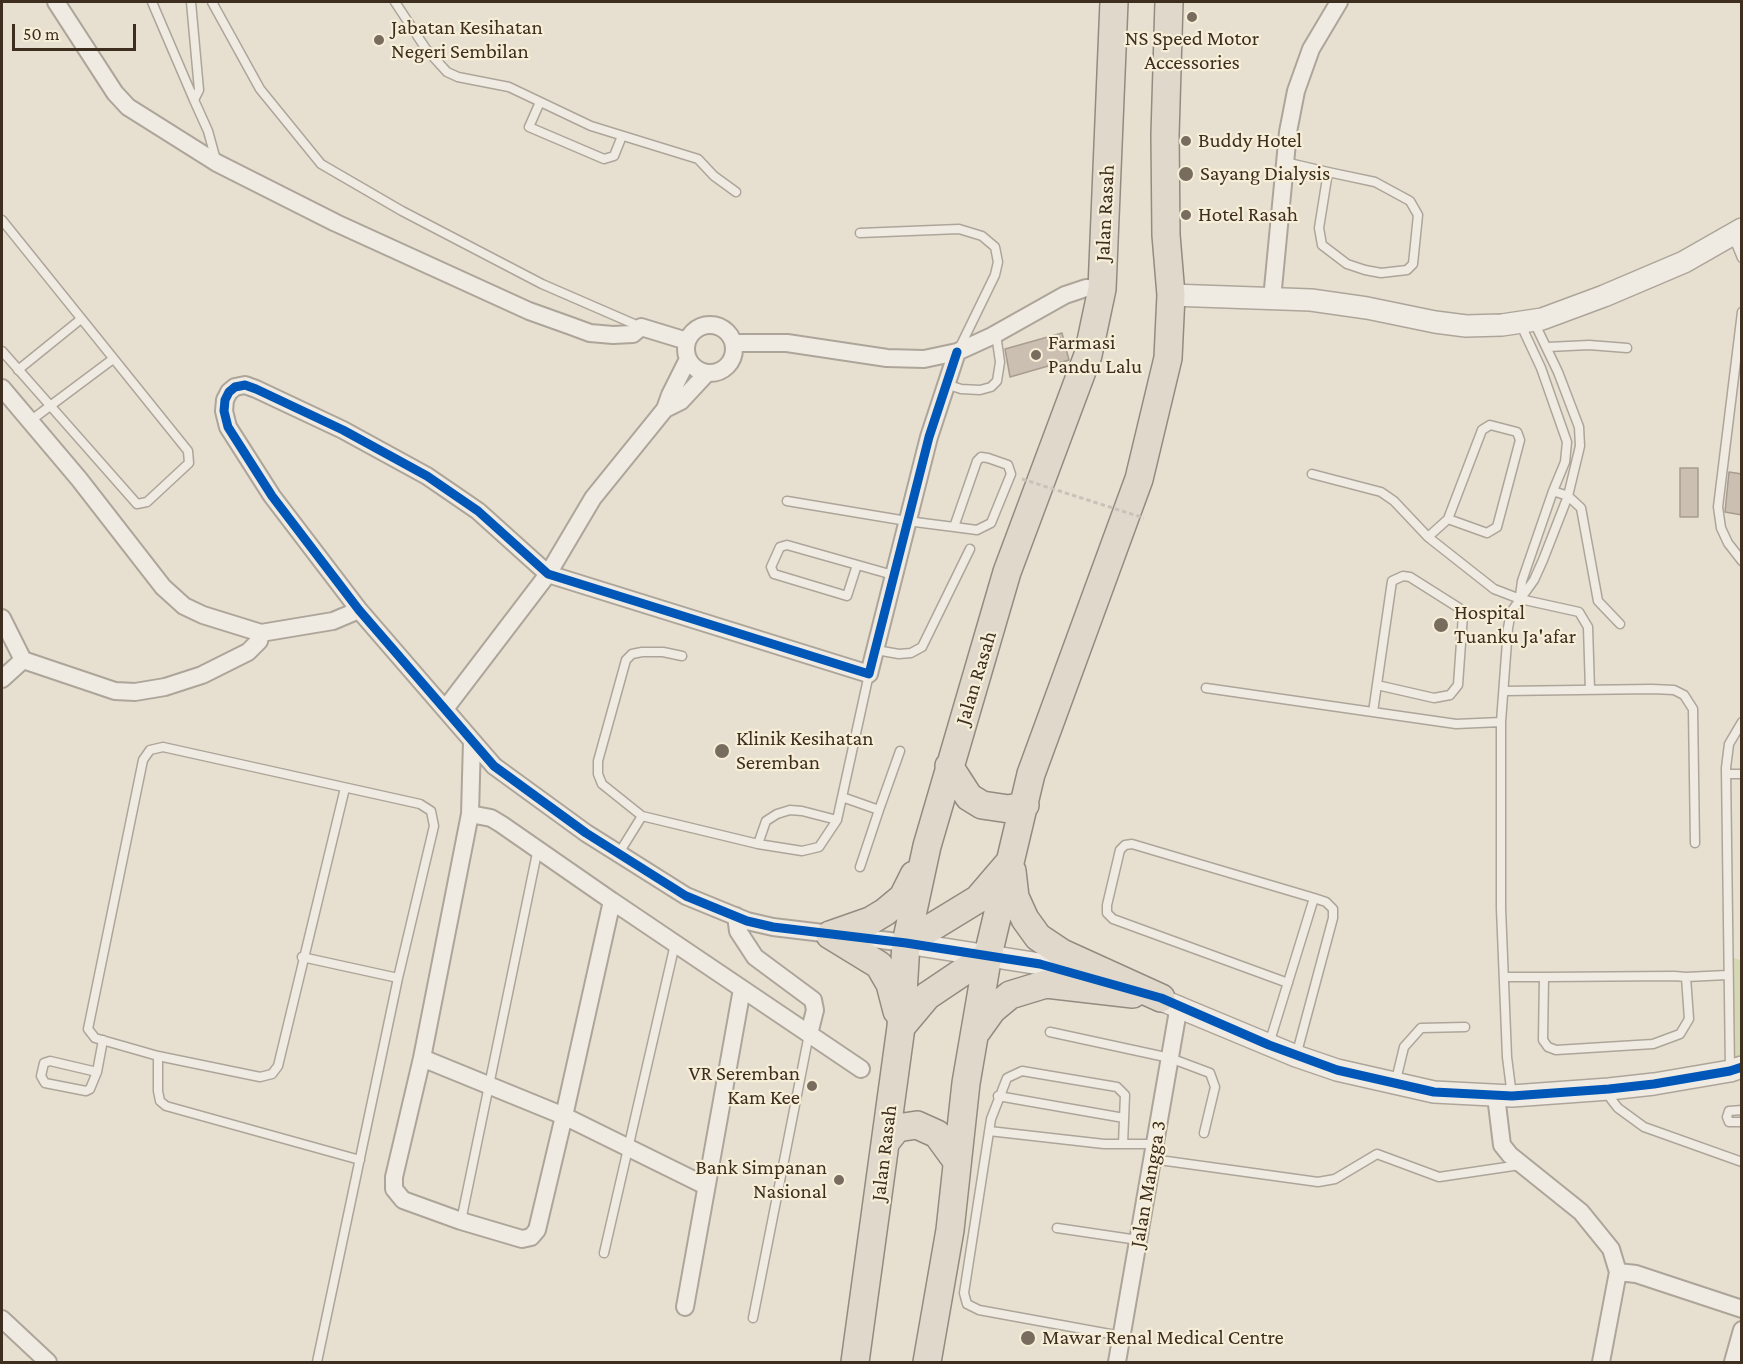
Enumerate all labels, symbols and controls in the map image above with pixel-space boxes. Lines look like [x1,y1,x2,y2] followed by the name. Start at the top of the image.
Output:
[1185,10,1199,24] marker: NS Speed Motor Accessories
[15,12,140,50] scale bar
[391,15,543,65] place label: Jabatan Kesihatan Negeri Sembilan
[23,24,60,44] text: 50 m
[1125,26,1259,76] place label: NS Speed Motor Accessories
[372,33,386,47] marker: Jabatan Kesihatan Negeri Sembilan
[1198,128,1302,154] place label: Buddy Hotel
[1179,134,1193,148] marker: Buddy Hotel
[1200,161,1330,187] place label: Sayang Dialysis
[1090,164,1120,262] street label: Jalan Rasah
[1177,165,1195,183] marker: Sayang Dialysis
[1198,202,1298,228] place label: Hotel Rasah
[1179,208,1193,222] marker: Hotel Rasah
[1048,330,1142,380] place label: Farmasi Pandu Lalu
[1029,348,1043,362] marker: Farmasi Pandu Lalu
[1454,600,1576,650] place label: Hospital Tuanku Ja'afar
[1432,616,1450,634] marker: Hospital Tuanku Ja'afar
[950,628,1002,728] street label: Jalan Rasah
[736,726,873,776] place label: Klinik Kesihatan Seremban
[713,742,731,760] marker: Klinik Kesihatan Seremban
[688,1061,800,1111] place label: VR Seremban Kam Kee
[805,1079,819,1093] marker: VR Seremban Kam Kee
[866,1103,902,1203] street label: Jalan Rasah
[1124,1118,1172,1250] street label: Jalan Mangga 3
[695,1155,827,1205] place label: Bank Simpanan Nasional
[832,1173,846,1187] marker: Bank Simpanan Nasional
[1042,1325,1284,1351] place label: Mawar Renal Medical Centre
[1019,1329,1037,1347] marker: Mawar Renal Medical Centre

